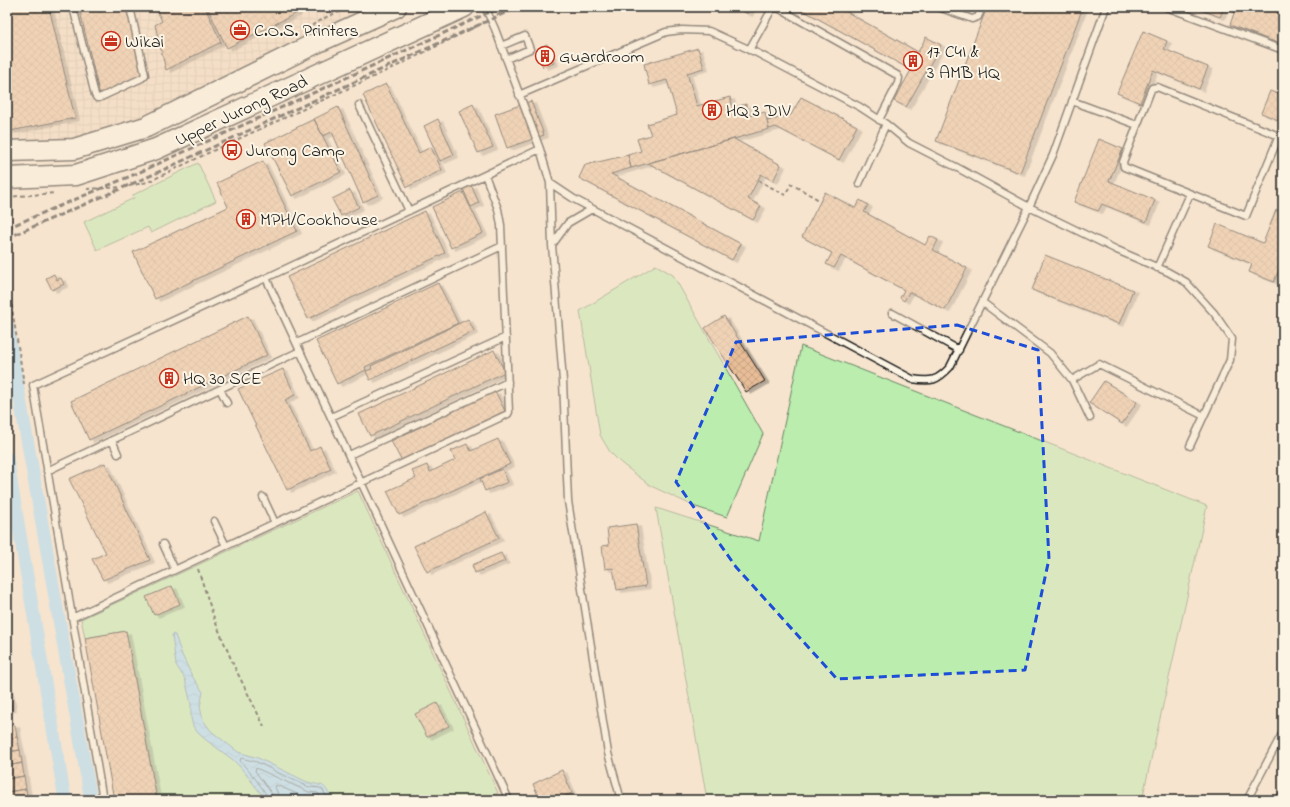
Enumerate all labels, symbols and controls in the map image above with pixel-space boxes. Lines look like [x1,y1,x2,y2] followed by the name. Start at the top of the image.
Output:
[229,19,251,41] office icon: C.O.S. Printers
[254,19,359,45] place label: C.O.S. Printers
[100,30,122,52] office icon: Wikai
[125,30,164,56] place label: Wikai
[927,40,1000,87] place label: 17 C4I & 3 AMB HQ
[534,45,556,67] building icon: Guardroom
[559,45,644,71] place label: Guardroom
[902,50,924,72] building icon: 17 C4I & 3 AMB HQ
[171,70,313,155] street label: Upper Jurong Road
[701,99,723,121] building icon: HQ 3 DIV
[726,99,791,125] place label: HQ 3 DIV
[221,139,243,161] bus stop icon: Jurong Camp
[246,139,345,166] place label: Jurong Camp
[235,208,257,230] building icon: MPH/Cookhouse
[260,208,379,234] place label: MPH/Cookhouse
[158,367,180,389] building icon: HQ 30 SCE
[183,367,262,393] place label: HQ 30 SCE

